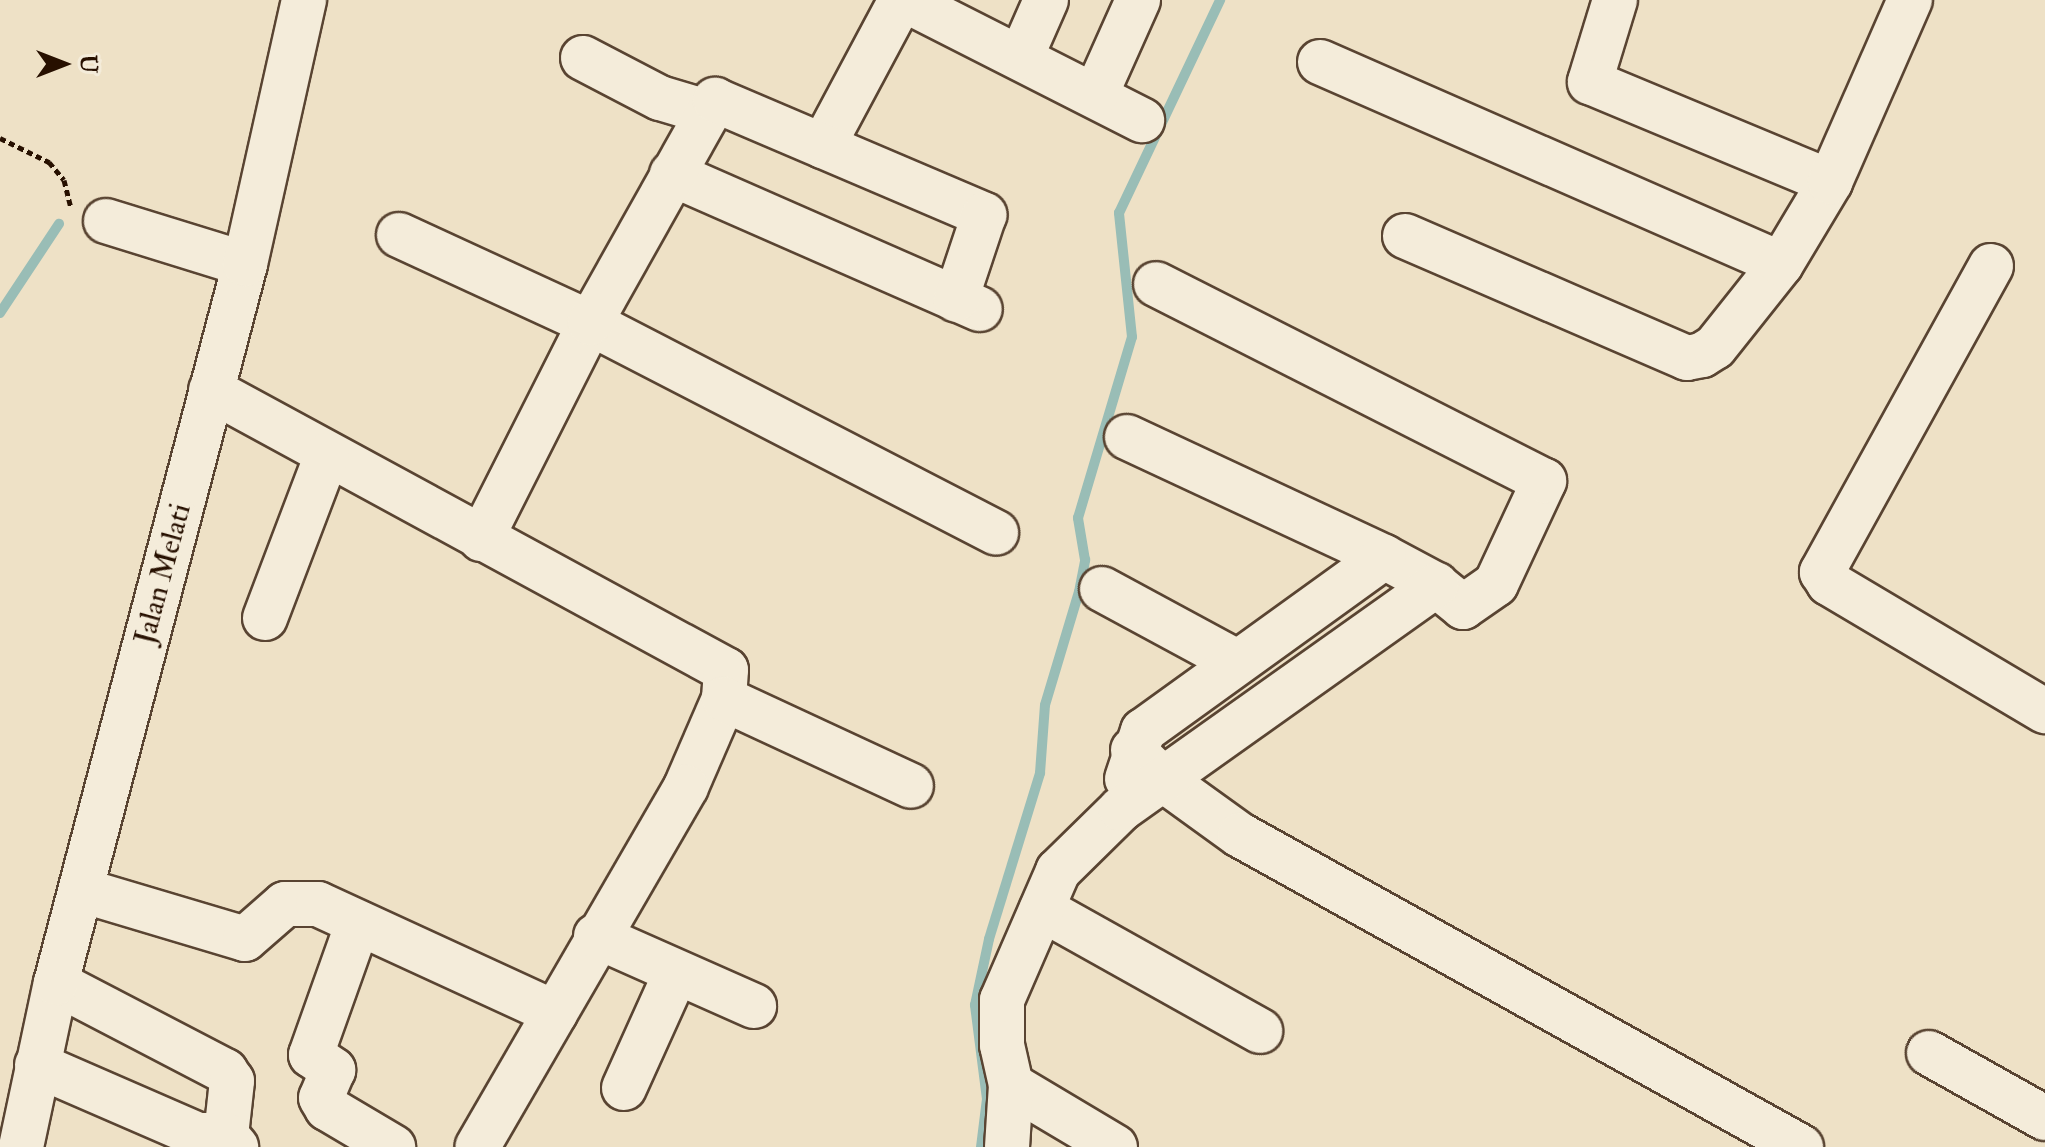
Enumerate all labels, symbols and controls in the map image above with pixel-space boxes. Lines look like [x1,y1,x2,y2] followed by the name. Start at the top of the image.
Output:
[24,24,104,104] north arrow
[74,55,102,73] text: U
[127,500,199,648] street label: Jalan Melati

